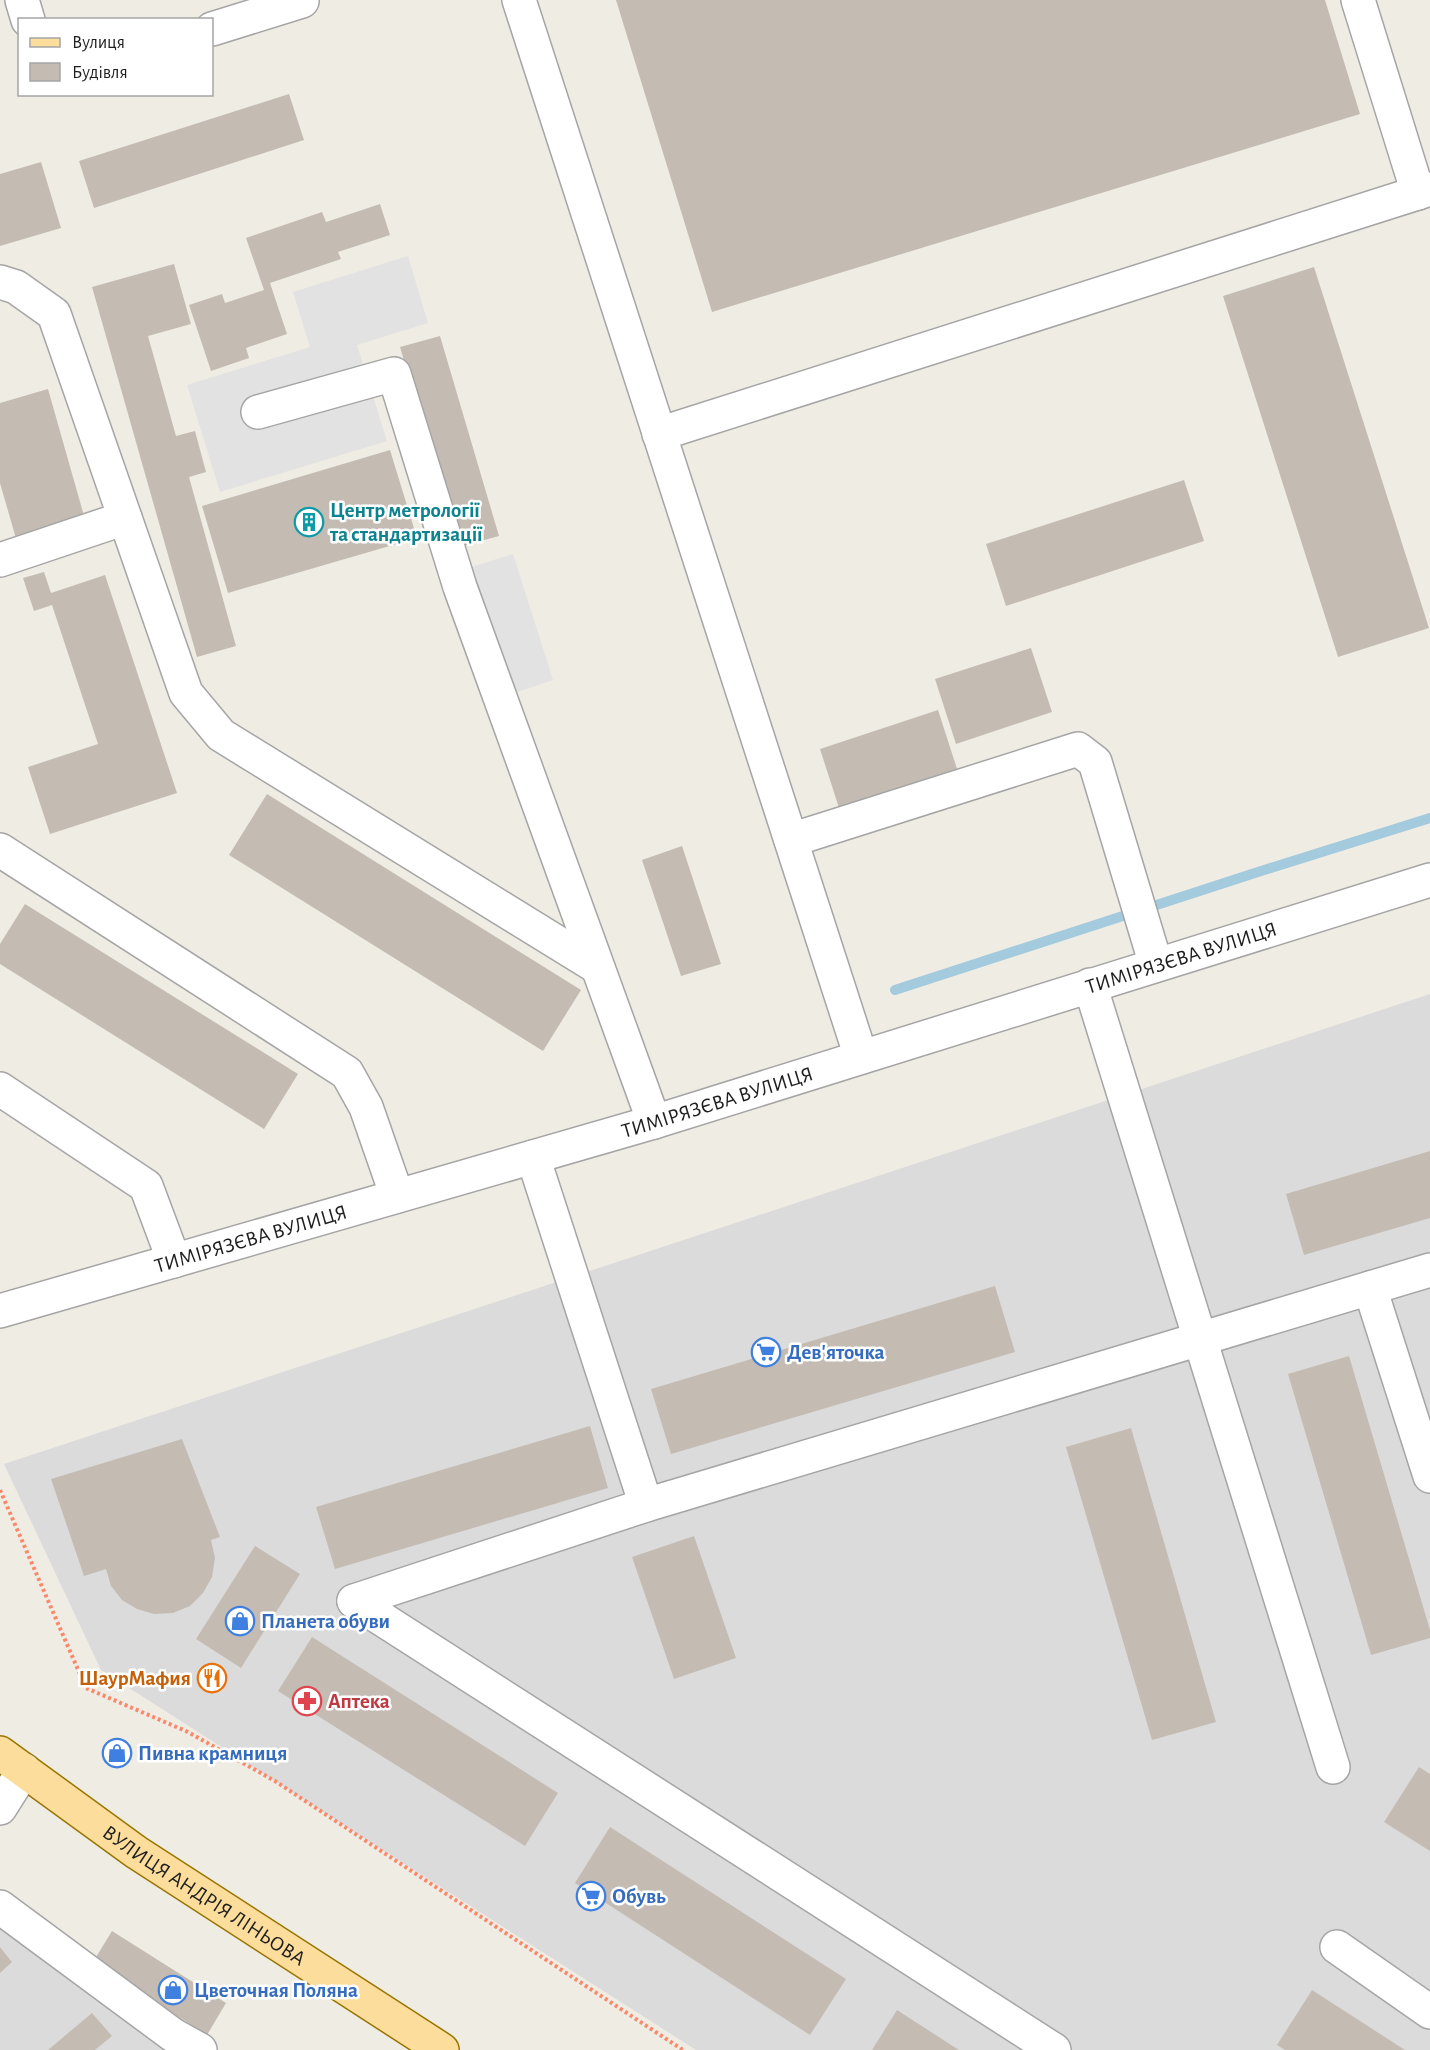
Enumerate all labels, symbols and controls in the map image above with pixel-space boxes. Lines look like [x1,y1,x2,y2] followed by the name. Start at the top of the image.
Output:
[18,18,213,96] legend
[72,34,125,52] text: Вулиця
[72,64,128,82] text: Будівля
[329,500,483,545] place label: Центр метрології та стандартизації
[293,506,325,538] building icon: Центр метрології та стандартизації
[1083,918,1279,997] street label: ТИМІРЯЗЄВА ВУЛИЦЯ
[619,1063,815,1141] street label: ТИМІРЯЗЄВА ВУЛИЦЯ
[152,1201,349,1276] street label: ТИМІРЯЗЄВА ВУЛИЦЯ
[750,1336,782,1368] supermarket icon: Дев'яточка
[787,1342,885,1363] place label: Дев'яточка
[224,1605,256,1637] shop icon: Планета обуви
[261,1611,390,1632] place label: Планета обуви
[196,1662,228,1694] restaurant icon: ШаурМафия
[79,1668,191,1689] place label: ШаурМафия
[291,1685,323,1717] pharmacy icon: Аптека
[328,1691,390,1712] place label: Аптека
[101,1737,133,1769] shop icon: Пивна крамниця
[138,1743,287,1764] place label: Пивна крамниця
[99,1821,309,1969] street label: ВУЛИЦЯ АНДРІЯ ЛІНЬОВА
[575,1880,607,1912] supermarket icon: Обувь
[612,1886,666,1907] place label: Обувь
[157,1974,189,2006] shop icon: Цветочная Поляна
[194,1980,358,2001] place label: Цветочная Поляна

